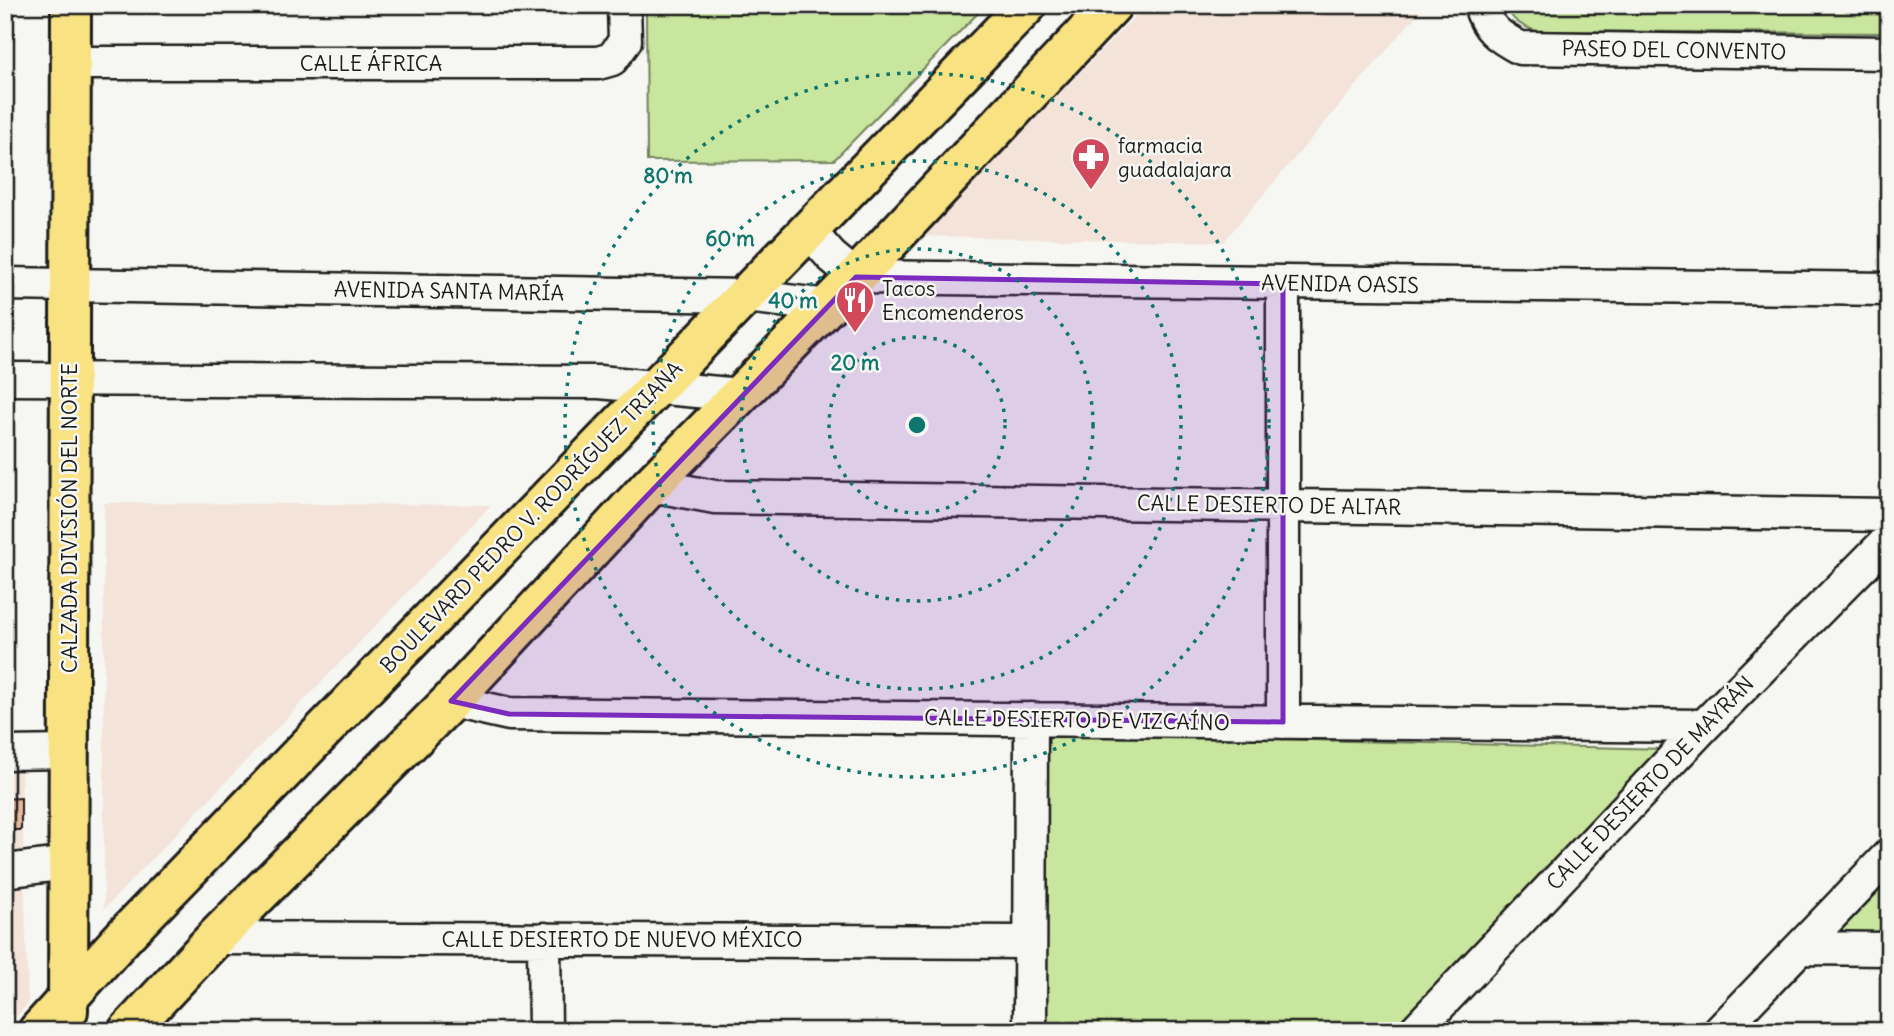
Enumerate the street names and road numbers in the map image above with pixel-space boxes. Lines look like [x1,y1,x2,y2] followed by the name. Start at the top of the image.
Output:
[1561,35,1787,65] street label: PASEO DEL CONVENTO
[300,50,442,77] street label: CALLE ÁFRICA
[1261,269,1419,299] street label: AVENIDA OASIS
[334,275,564,307] street label: AVENIDA SANTA MARÍA
[374,355,688,679] street label: BOULEVARD PEDRO V. RODRÍGUEZ TRIANA
[56,363,83,673] street label: CALZADA DIVISIÓN DEL NORTE
[1137,489,1401,521] street label: CALLE DESIERTO DE ALTAR
[1541,670,1759,896] street label: CALLE DESIERTO DE MAYRÁN
[924,704,1230,736] street label: CALLE DESIERTO DE VIZCAÍNO
[442,926,802,953] street label: CALLE DESIERTO DE NUEVO MÉXICO

